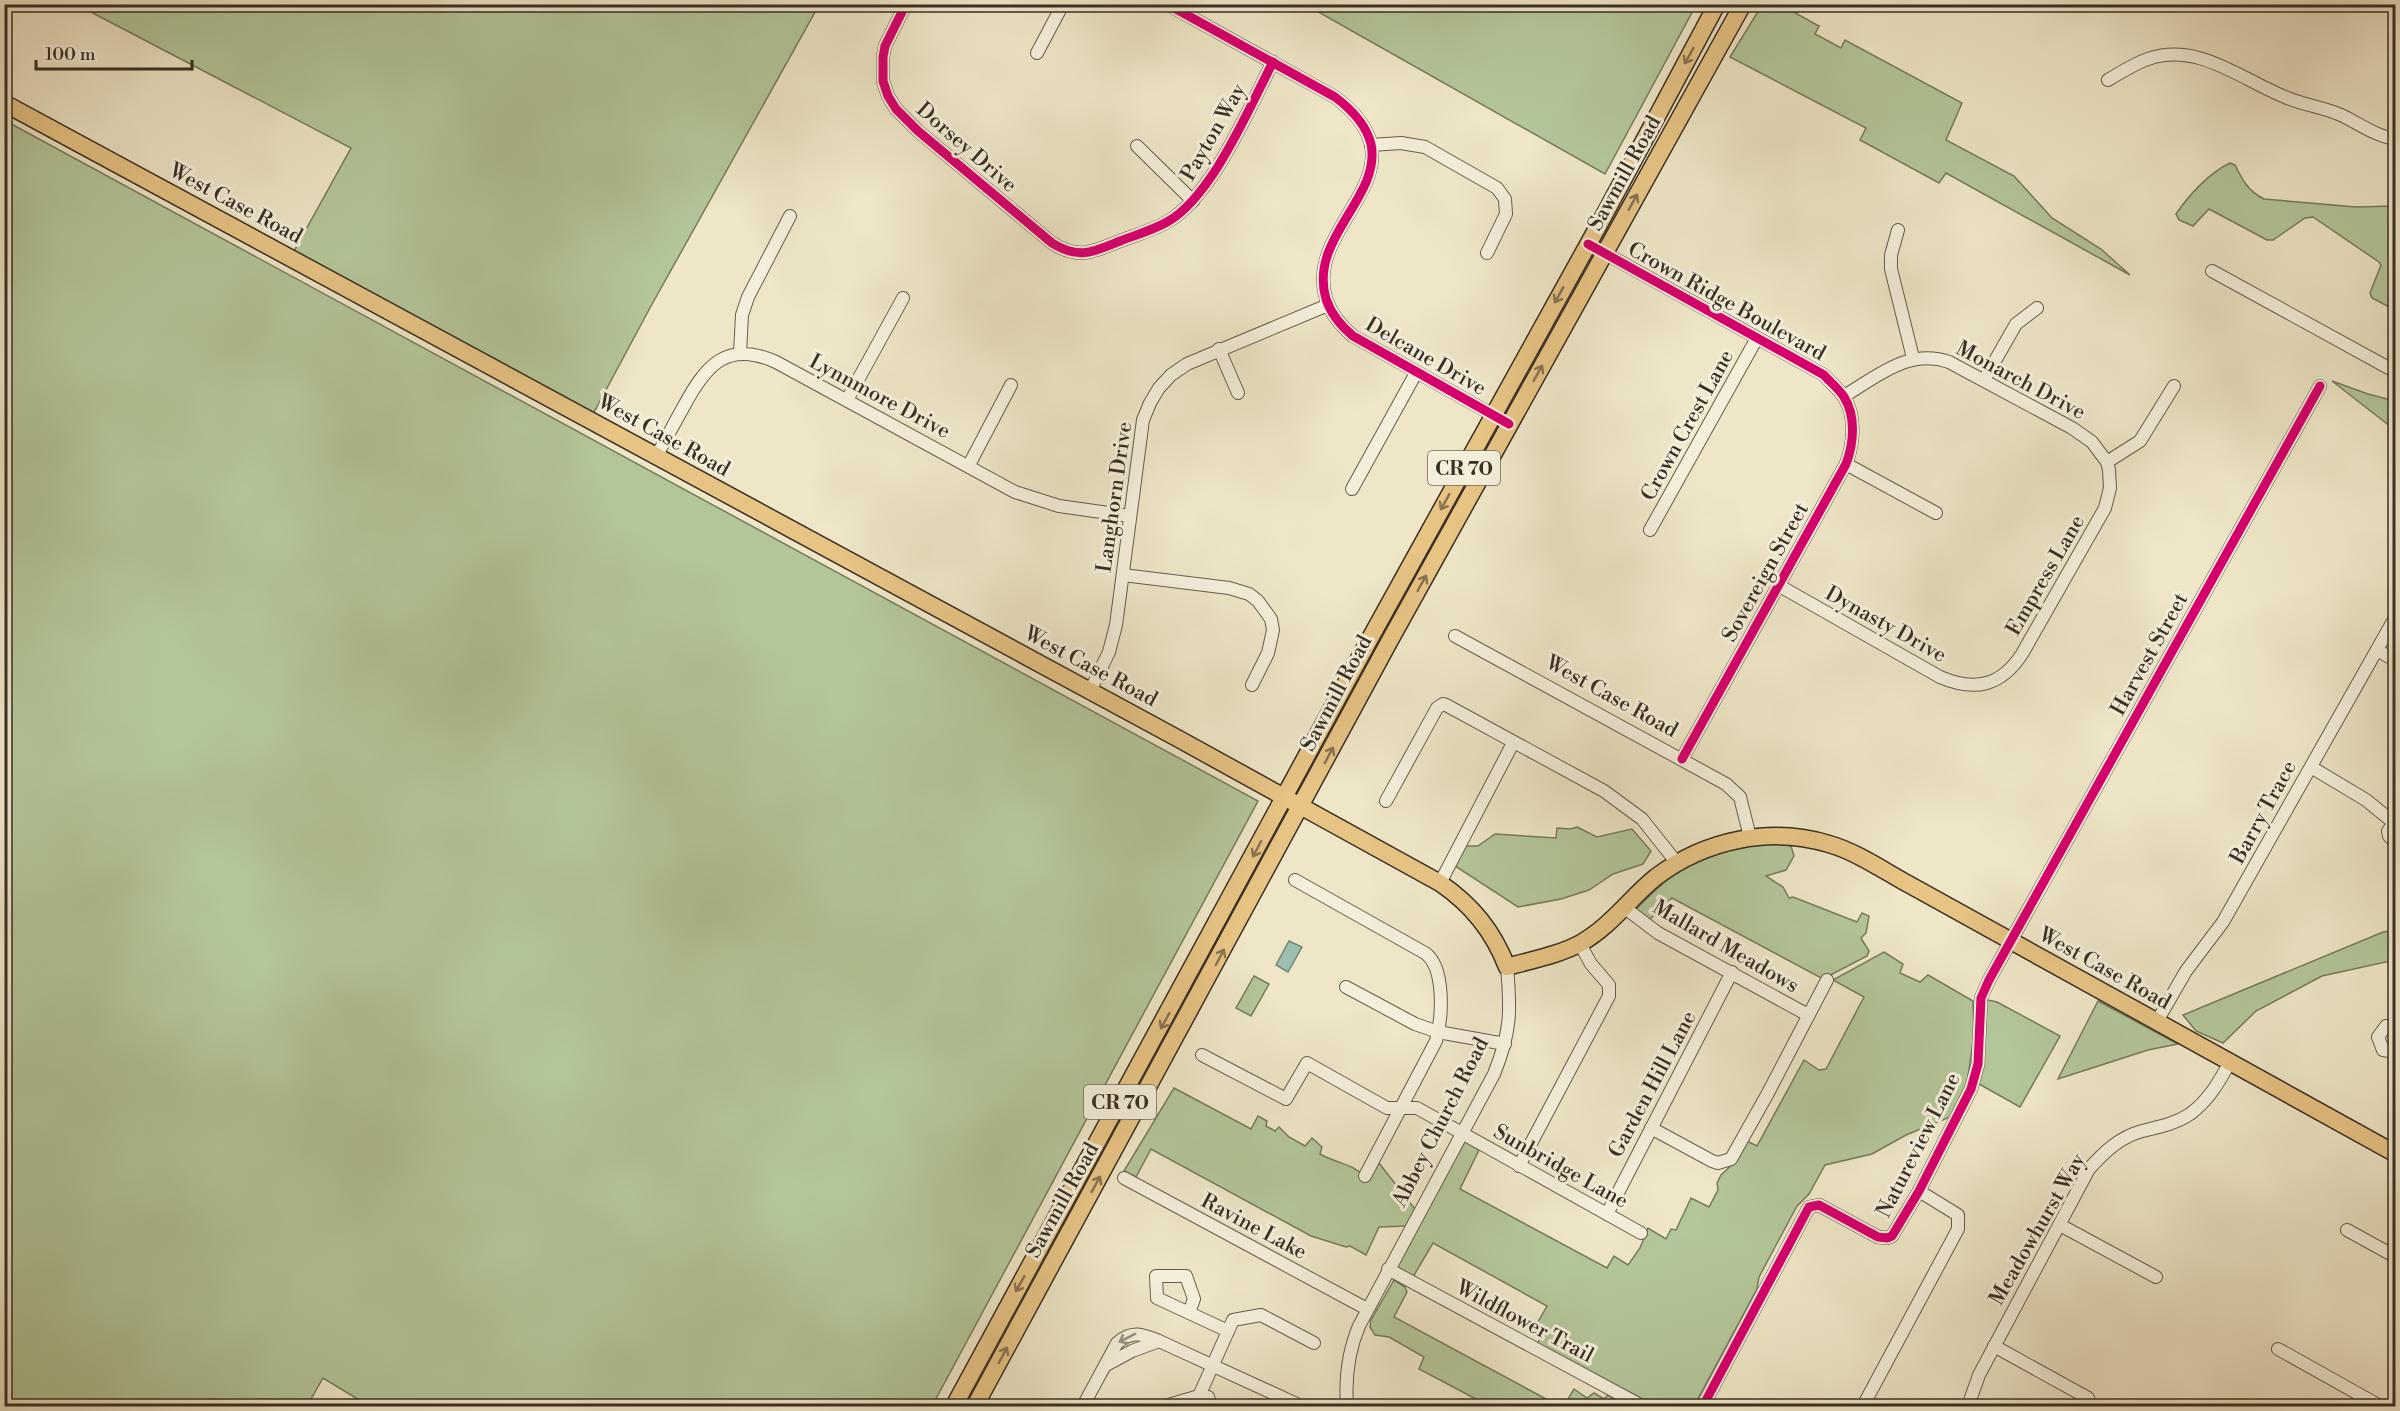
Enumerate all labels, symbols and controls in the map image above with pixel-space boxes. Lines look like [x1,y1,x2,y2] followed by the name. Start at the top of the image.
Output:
[36,33,192,71] scale bar
[45,43,96,66] text: 100 m
[1683,46,1694,64] one-way arrow
[1176,78,1253,186] street label: Payton Way
[911,97,1022,199] street label: Dorsey Drive
[1583,111,1667,236] street label: Sawmill Road
[164,157,307,250] street label: West Case Road
[1627,194,1639,211] one-way arrow
[1623,237,1830,367] street label: Crown Ridge Boulevard
[1553,286,1565,303] one-way arrow
[1360,312,1491,402] street label: Delcane Drive
[1951,336,2090,426] street label: Monarch Drive
[1636,345,1740,506] street label: Crown Crest Lane
[804,349,955,445] street label: Lynnmore Drive
[1533,364,1544,382] one-way arrow
[592,388,734,483] street label: West Case Road
[1092,420,1138,574] street label: Langhorn Drive
[1428,451,1500,485] road number: CR 70
[1439,493,1451,510] one-way arrow
[1717,498,1815,647] street label: Sovereign Street
[2001,511,2091,640] street label: Empress Lane
[1416,575,1428,592] one-way arrow
[1820,581,1951,669] street label: Dynasty Drive
[2105,588,2195,720] street label: Harvest Street
[1019,620,1162,713] street label: West Case Road
[1295,631,1378,756] street label: Sawmill Road
[1540,649,1682,744] street label: West Case Road
[1324,746,1335,764] one-way arrow
[2224,756,2303,869] street label: Barry Trace
[1251,840,1263,857] one-way arrow
[1648,894,1803,999] street label: Mallard Meadows
[2033,921,2175,1016] street label: West Case Road
[1215,949,1226,967] one-way arrow
[1603,1007,1703,1162] street label: Garden Hill Lane
[1159,1011,1170,1029] one-way arrow
[1386,1033,1495,1212] street label: Abbey Church Road
[1871,1069,1967,1222] street label: Natureview Lane
[1084,1085,1156,1119] road number: CR 70
[1489,1119,1632,1215] street label: Sunbridge Lane
[1021,1138,1105,1263] street label: Sawmill Road
[1984,1148,2092,1310] street label: Meadowhurst Way
[1090,1176,1102,1193] one-way arrow
[1196,1188,1311,1266] street label: Ravine Lake
[1014,1274,1025,1292] one-way arrow
[1450,1274,1598,1369] street label: Wildflower Trail
[1118,1333,1136,1344] one-way arrow
[997,1347,1009,1364] one-way arrow

